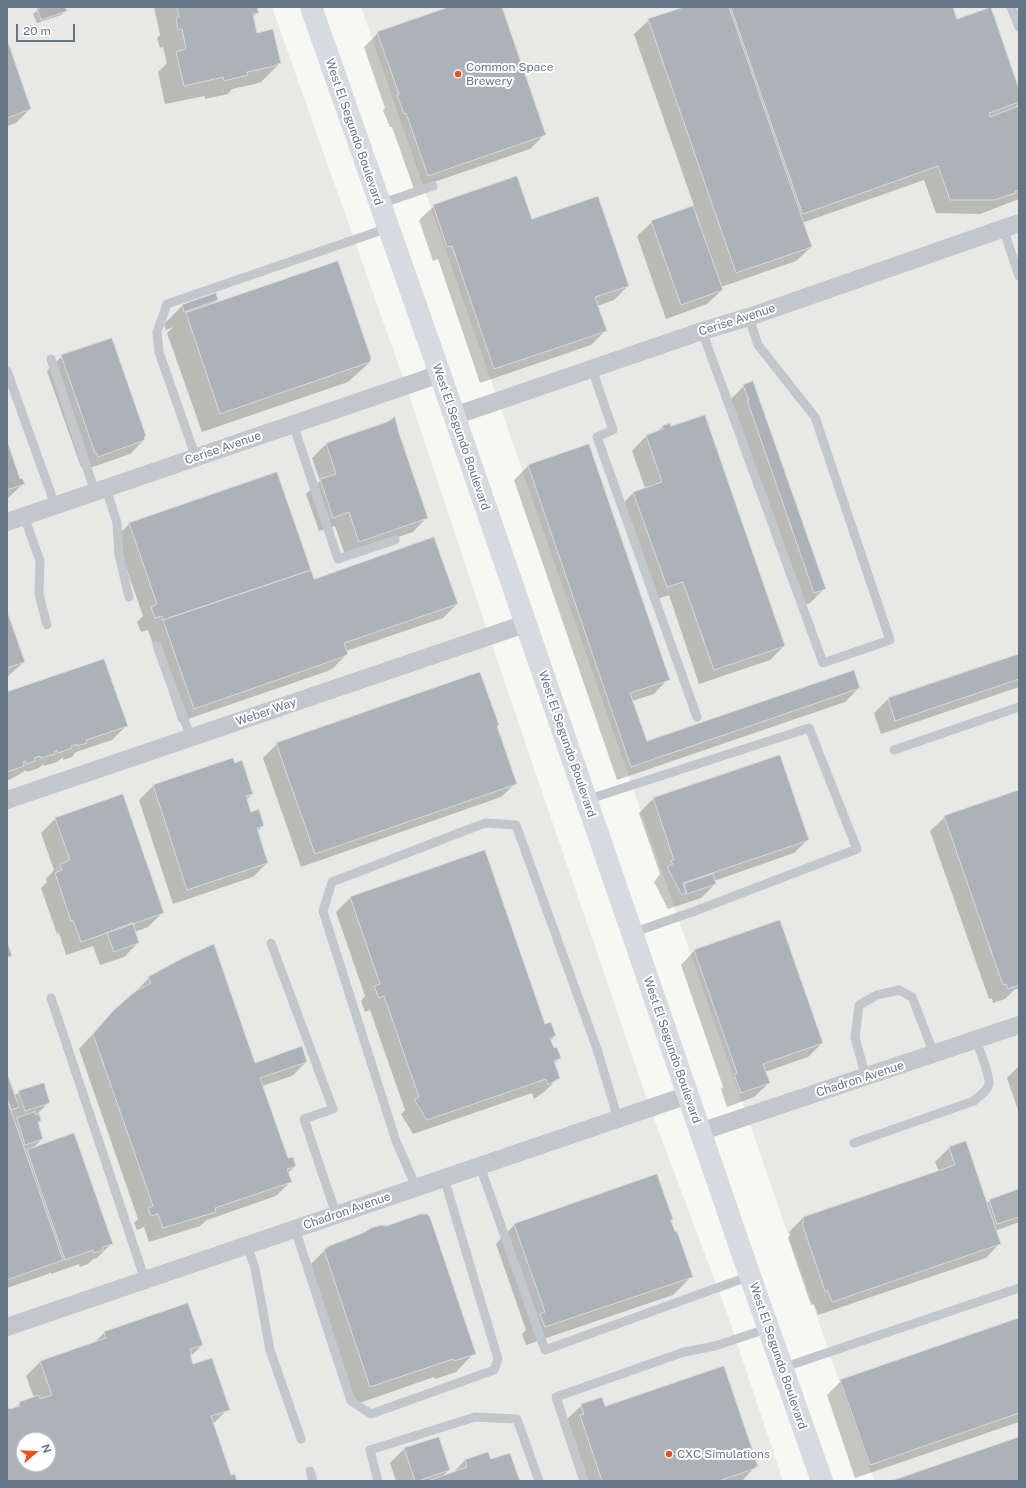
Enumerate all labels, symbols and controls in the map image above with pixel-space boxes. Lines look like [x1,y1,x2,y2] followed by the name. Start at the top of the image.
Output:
[18,16,77,42] scale bar
[23,24,51,38] text: 20 m
[322,57,386,207] street label: West El Segundo Boulevard
[466,60,553,88] place label: Common Space Brewery
[453,69,463,79] marker: Common Space Brewery
[697,301,777,339] street label: Cerise Avenue
[429,362,493,512] street label: West El Segundo Boulevard
[183,428,263,468] street label: Cerise Avenue
[535,669,599,819] street label: West El Segundo Boulevard
[234,695,298,729] street label: Weber Way
[640,975,704,1125] street label: West El Segundo Boulevard
[814,1058,906,1100] street label: Chadron Avenue
[301,1189,393,1233] street label: Chadron Avenue
[746,1281,810,1431] street label: West El Segundo Boulevard
[16,1432,56,1472] north arrow
[39,1442,53,1454] text: N
[677,1447,770,1461] place label: CXC Simulations
[664,1449,674,1459] marker: CXC Simulations

